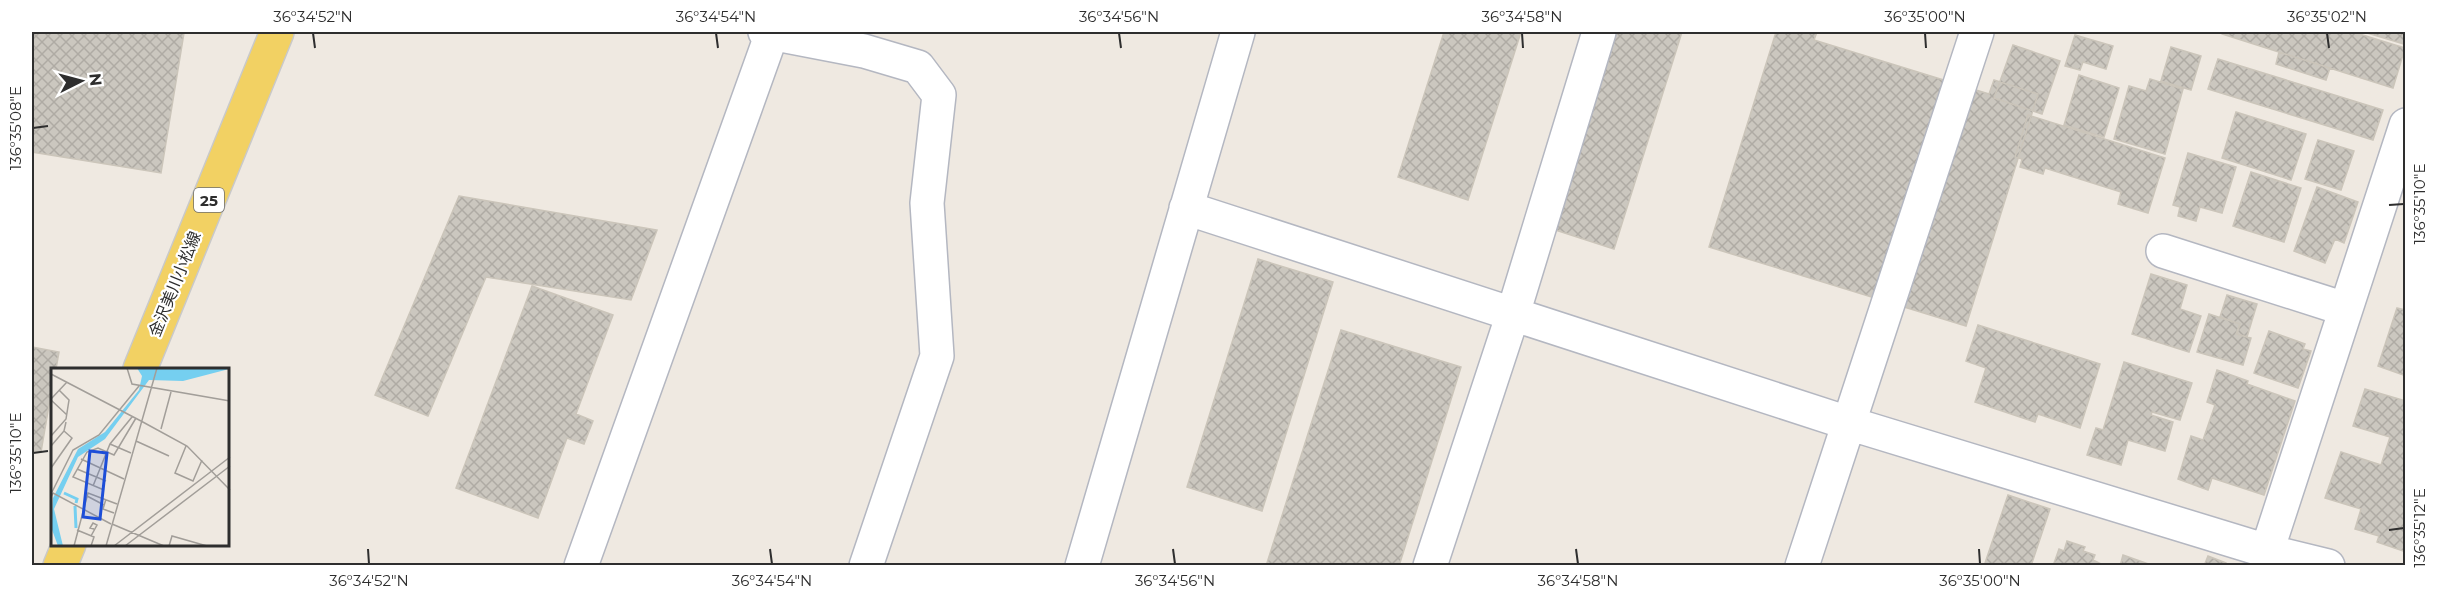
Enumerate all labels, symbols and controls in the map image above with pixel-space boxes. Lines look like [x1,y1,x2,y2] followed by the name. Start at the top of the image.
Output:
[273,7,353,26] text: 36°34'52"N
[676,7,756,26] text: 36°34'54"N
[1079,7,1159,26] text: 36°34'56"N
[1482,7,1562,26] text: 36°34'58"N
[1884,7,1966,26] text: 36°35'00"N
[2287,7,2367,26] text: 36°35'02"N
[51,51,111,111] north arrow
[85,72,106,87] text: N
[6,86,25,170] text: 136°35'08"E
[2410,164,2429,244] text: 136°35'10"E
[194,188,224,212] road number: 25
[145,229,205,339] street label: 金沢美川小松線
[51,368,230,546] inset map
[6,413,25,493] text: 136°35'10"E
[2410,488,2429,568] text: 136°35'12"E
[329,571,409,590] text: 36°34'52"N
[732,571,812,590] text: 36°34'54"N
[1135,571,1215,590] text: 36°34'56"N
[1538,571,1618,590] text: 36°34'58"N
[1939,571,2021,590] text: 36°35'00"N

